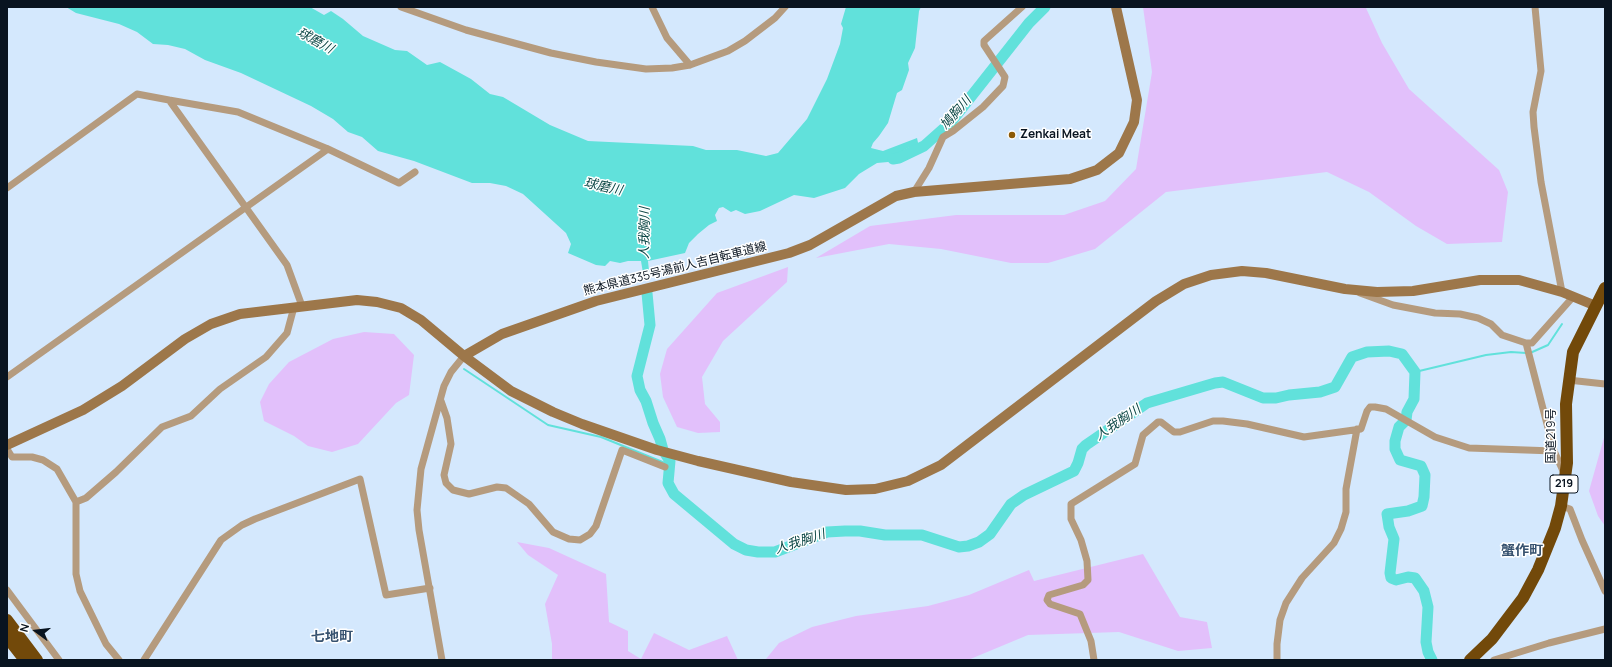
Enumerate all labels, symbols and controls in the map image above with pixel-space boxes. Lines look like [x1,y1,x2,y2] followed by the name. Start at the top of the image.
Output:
[294,25,336,57] water label: 球磨川
[937,93,975,133] water label: 鳩胸川
[1020,128,1091,142] place label: Zenkai Meat
[1007,130,1017,140] marker: Zenkai Meat
[582,175,624,199] water label: 球磨川
[637,207,653,259] water label: 人我胸川
[582,239,768,299] street label: 熊本県道335号湯前人吉自転車道線
[1092,402,1144,444] water label: 人我胸川
[1545,409,1559,463] street label: 国道219号
[1550,475,1578,493] road number: 219
[773,527,827,557] water label: 人我胸川
[1501,543,1543,559] district label: 蟹作町
[16,611,56,651] north arrow
[16,622,32,634] text: N
[311,629,353,645] district label: 七地町

